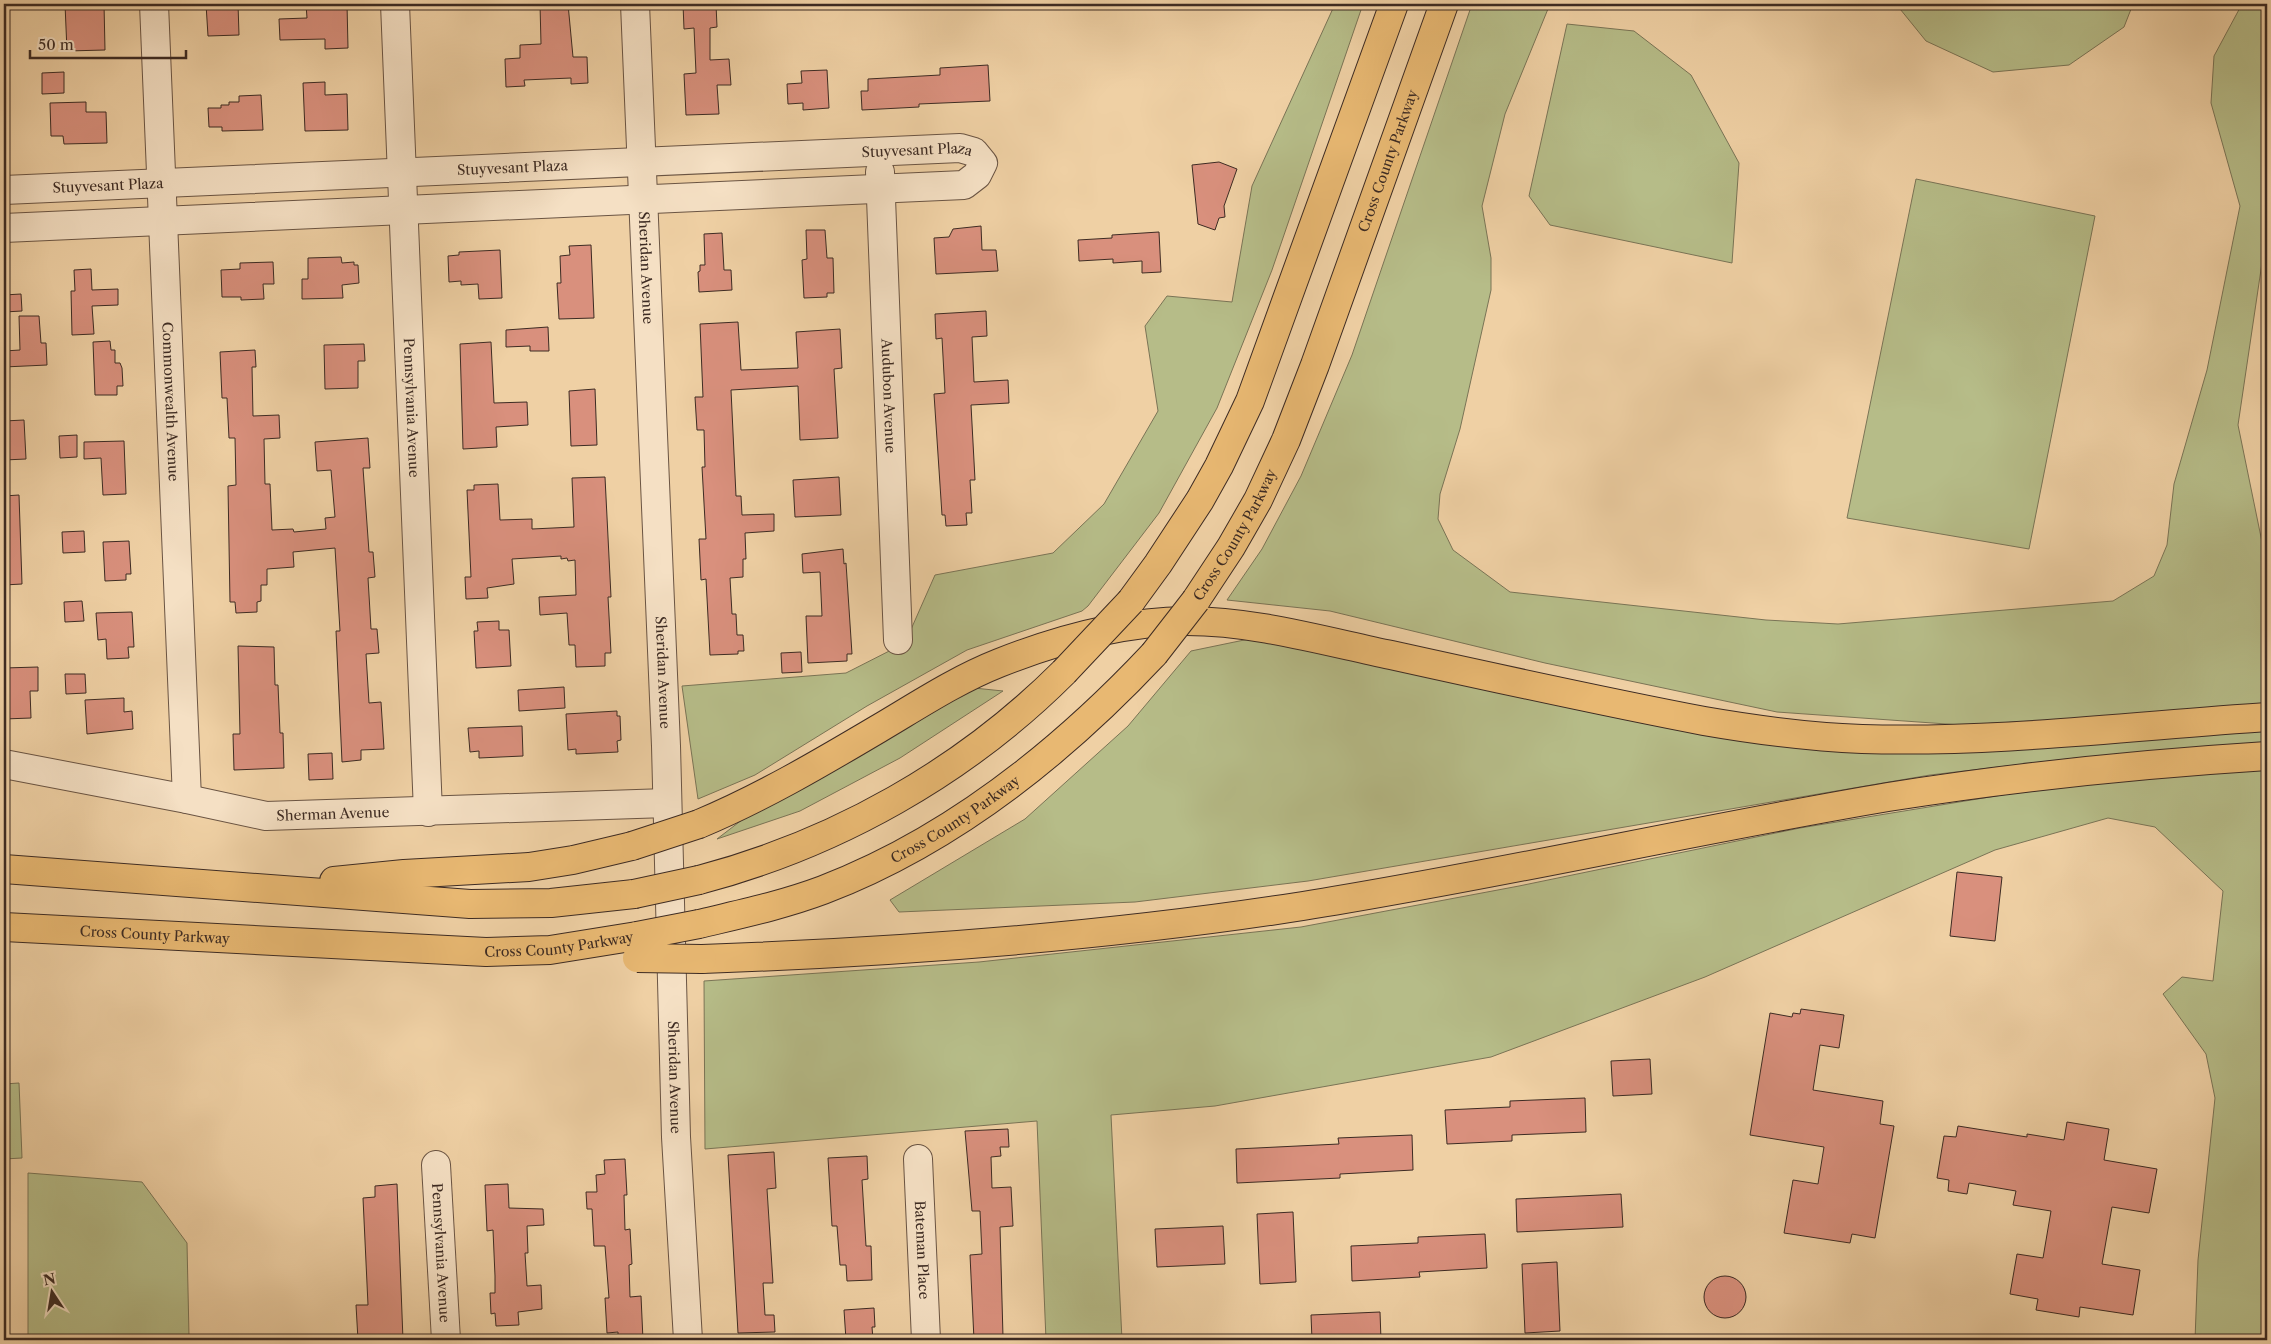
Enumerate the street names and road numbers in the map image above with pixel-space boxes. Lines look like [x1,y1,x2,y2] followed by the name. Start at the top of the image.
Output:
[1354,87,1422,235] street label: Cross County Parkway
[861,139,975,161] street label: Stuyvesant Plaza
[457,156,569,179] street label: Stuyvesant Plaza
[52,174,164,197] street label: Stuyvesant Plaza
[635,211,657,325] street label: Sheridan Avenue
[158,321,183,482] street label: Commonwealth Avenue
[400,337,423,478] street label: Pennsylvania Avenue
[877,337,900,454] street label: Audubon Avenue
[1189,466,1280,604] street label: Cross County Parkway
[652,616,674,729] street label: Sheridan Avenue
[888,771,1024,867] street label: Cross County Parkway
[276,803,390,825] street label: Sherman Avenue
[79,922,230,948] street label: Cross County Parkway
[484,928,635,961] street label: Cross County Parkway
[664,1021,685,1134] street label: Sheridan Avenue
[428,1183,454,1323] street label: Pennsylvania Avenue
[911,1200,933,1300] street label: Bateman Place

